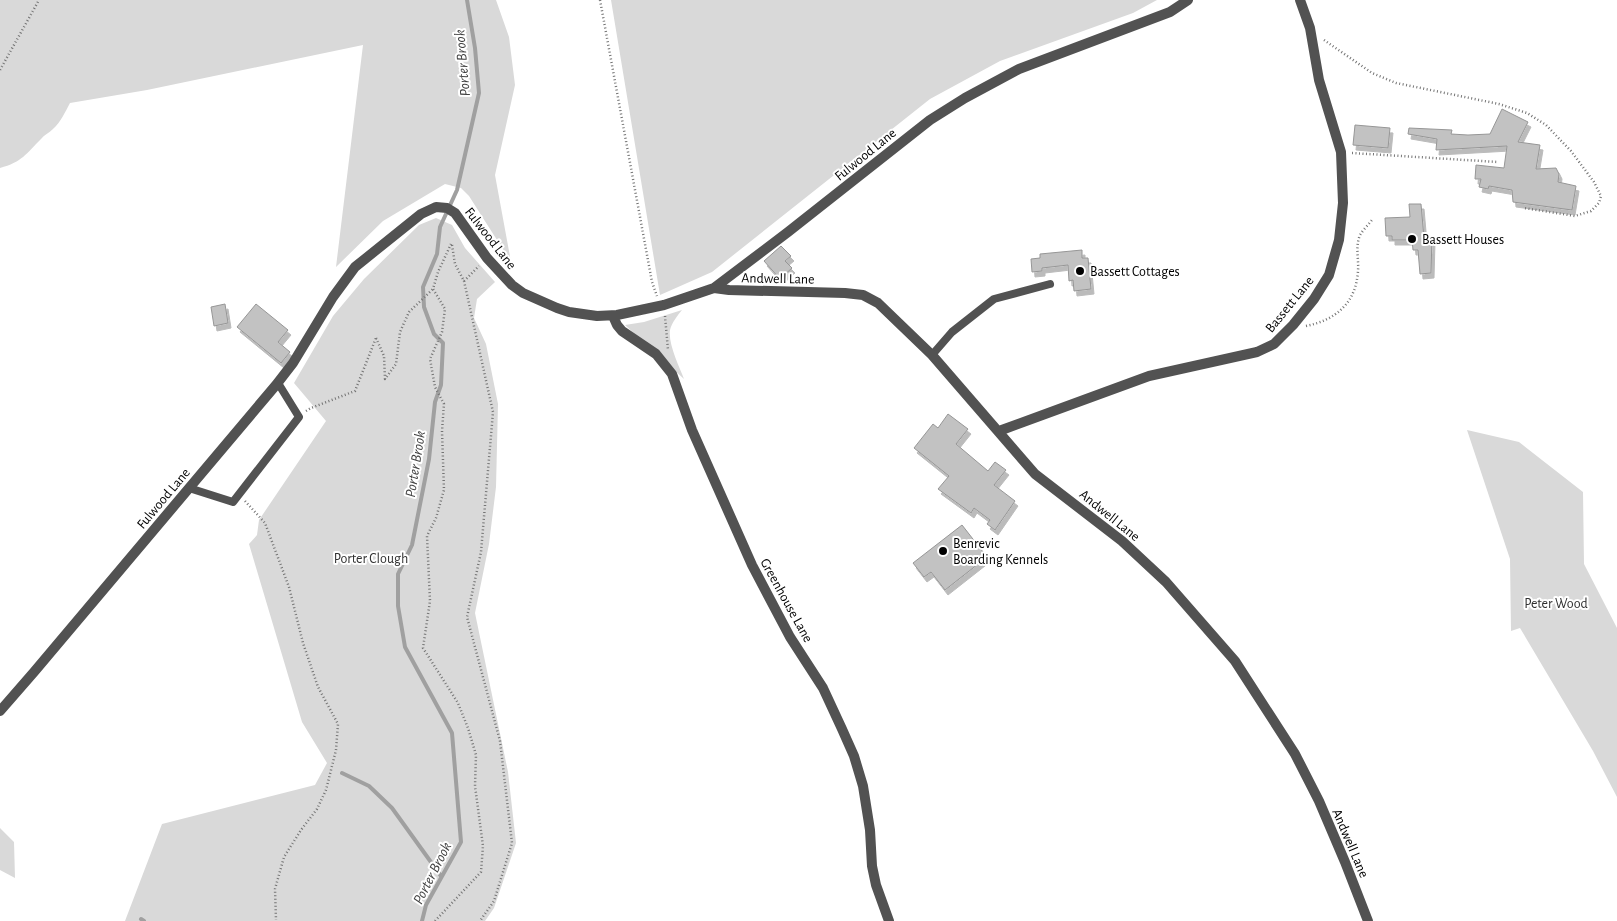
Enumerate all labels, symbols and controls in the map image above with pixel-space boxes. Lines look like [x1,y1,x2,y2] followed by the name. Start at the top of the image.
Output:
[452,29,473,97] water label: Porter Brook
[832,126,899,184] street label: Fulwood Lane
[462,205,519,272] street label: Fulwood Lane
[1406,233,1418,245] marker: Bassett Houses
[1422,233,1504,247] place label: Bassett Houses
[1074,265,1086,277] marker: Bassett Cottages
[1090,265,1180,279] place label: Bassett Cottages
[741,271,815,287] street label: Andwell Lane
[1263,274,1317,335] street label: Bassett Lane
[403,430,428,498] water label: Porter Brook
[134,466,193,532] street label: Fulwood Lane
[1077,487,1142,544] street label: Andwell Lane
[953,537,1048,567] place label: Benrevic Boarding Kennels
[937,545,949,557] marker: Benrevic Boarding Kennels
[334,552,408,566] park label: Porter Clough
[757,556,815,645] street label: Greenhouse Lane
[1524,597,1588,611] park label: Peter Wood
[1329,807,1371,880] street label: Andwell Lane
[411,840,454,907] water label: Porter Brook

